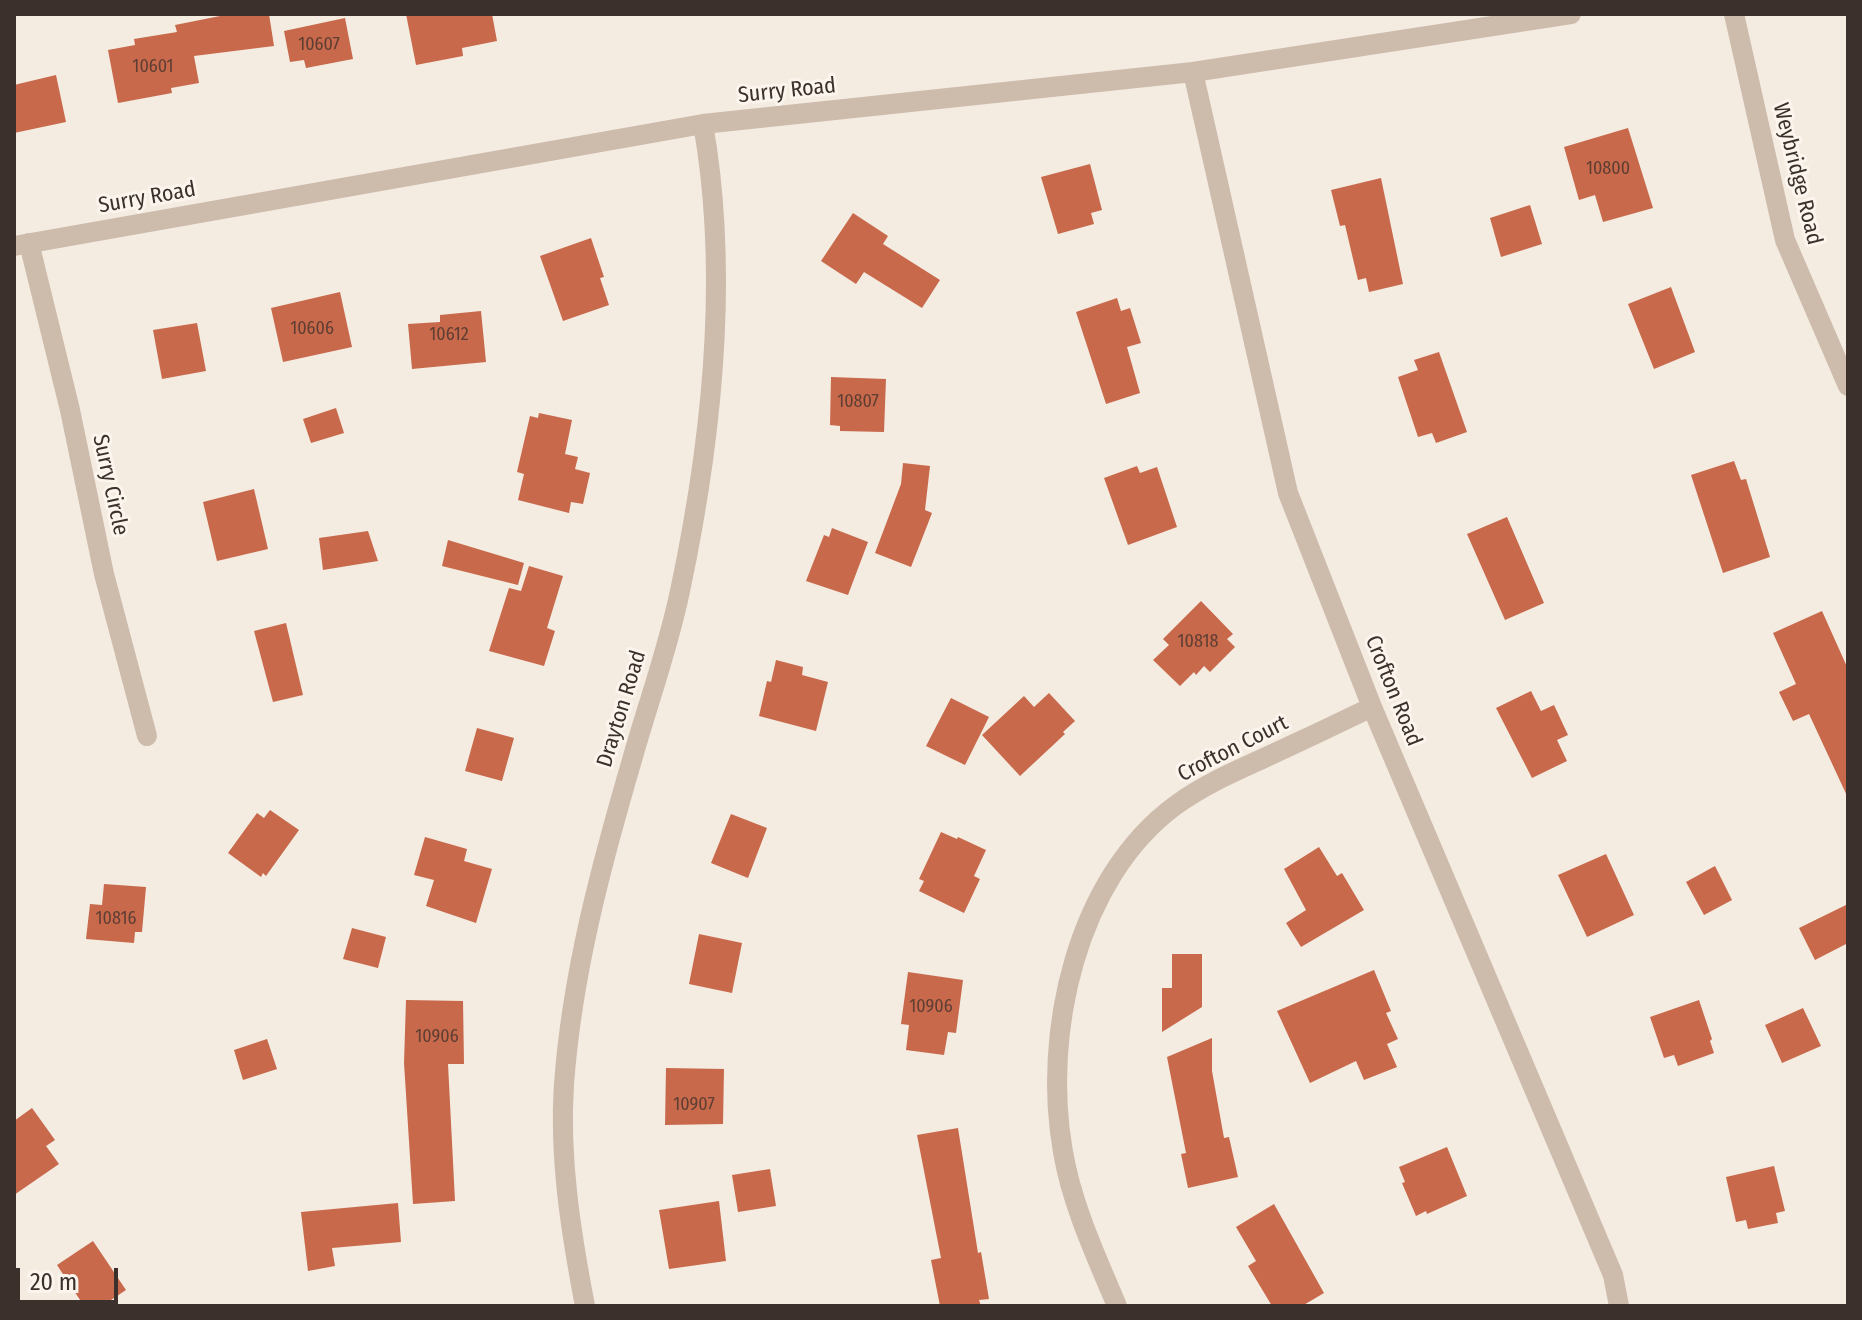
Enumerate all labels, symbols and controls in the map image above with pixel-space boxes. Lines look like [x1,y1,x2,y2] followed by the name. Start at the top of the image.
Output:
[298,34,340,56] house number: 10607
[132,56,174,78] house number: 10601
[737,73,837,109] street label: Surry Road
[1767,100,1827,248] street label: Weybridge Road
[1586,158,1630,180] house number: 10800
[96,176,198,220] street label: Surry Road
[290,318,334,340] house number: 10606
[429,324,469,346] house number: 10612
[837,391,879,413] house number: 10807
[86,432,134,538] street label: Surry Circle
[1178,631,1218,653] house number: 10818
[1359,632,1427,750] street label: Crofton Road
[592,647,652,771] street label: Drayton Road
[1174,710,1292,788] street label: Crofton Court
[96,908,136,930] house number: 10816
[909,996,953,1018] house number: 10906
[415,1026,459,1048] house number: 10906
[673,1094,715,1116] house number: 10907
[20,1252,122,1302] scale bar
[30,1268,77,1296] text: 20 m

